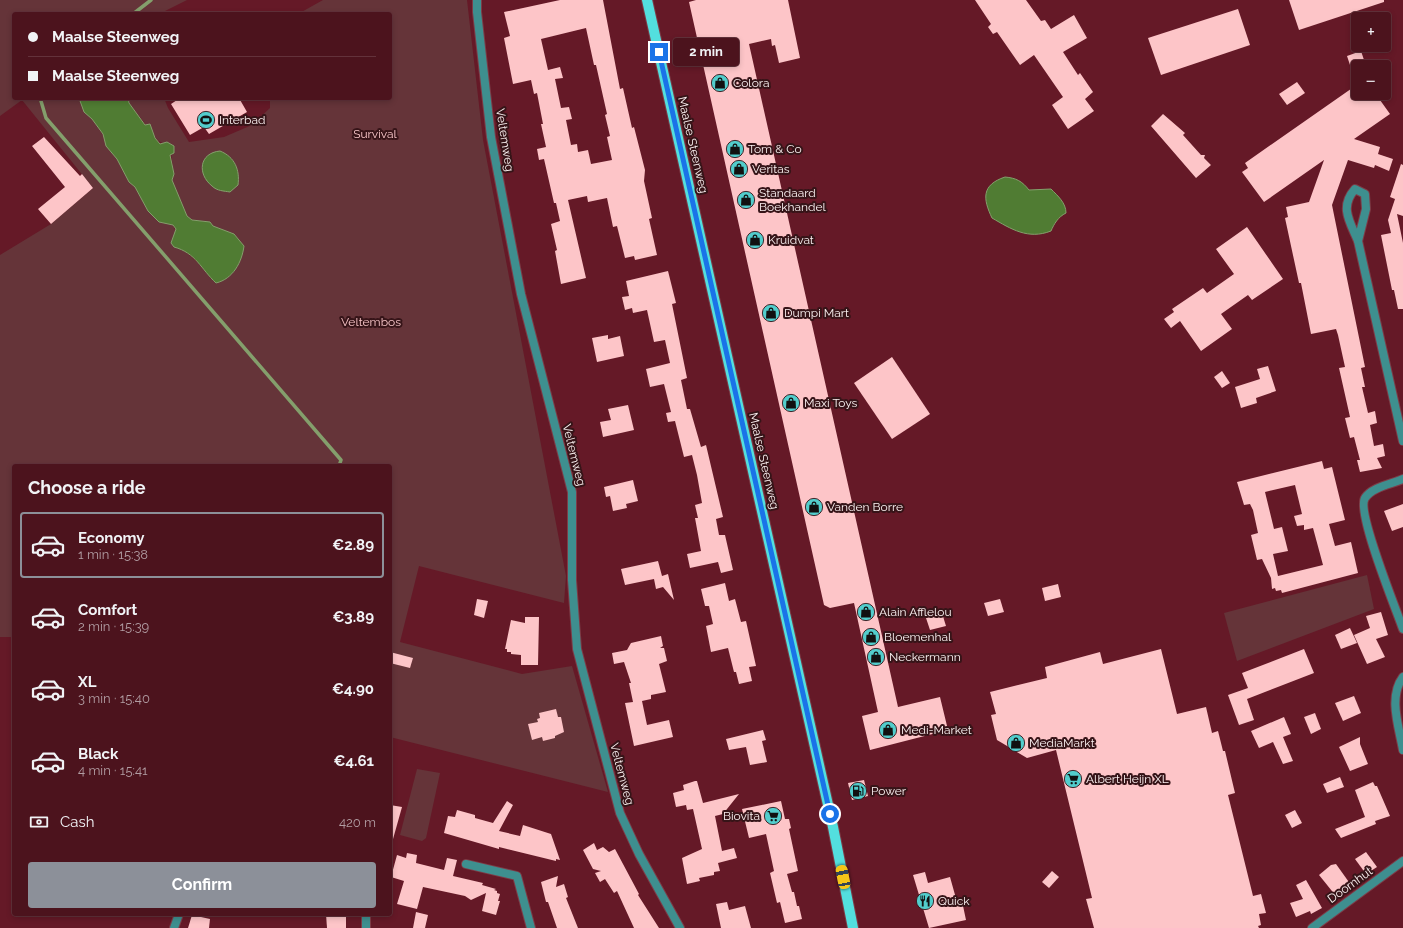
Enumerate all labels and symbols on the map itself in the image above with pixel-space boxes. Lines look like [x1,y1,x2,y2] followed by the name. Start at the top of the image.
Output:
[673,38,739,66] callout: 2 min
[650,43,668,61] route end
[710,73,730,93] shop icon: Colora
[733,76,770,90] place label: Colora
[675,95,711,195] street label: Maalse Steenweg
[493,108,517,172] street label: Veltemweg
[196,110,216,130] sports icon: Interbad
[219,113,266,127] place label: Interbad
[353,127,398,141] park label: Survival
[725,139,745,159] shop icon: Tom & Co
[748,142,802,156] place label: Tom & Co
[729,159,749,179] shop icon: Veritas
[752,162,790,176] place label: Veritas
[759,186,827,214] place label: Standaard Boekhandel
[736,190,756,210] shop icon: Standaard Boekhandel
[745,230,765,250] shop icon: Kruidvat
[768,233,814,247] place label: Kruidvat
[761,303,781,323] shop icon: Dumpi Mart
[784,306,849,320] place label: Dumpi Mart
[341,315,401,329] park label: Veltembos
[781,393,801,413] shop icon: Maxi Toys
[804,396,858,410] place label: Maxi Toys
[746,411,782,511] street label: Maalse Steenweg
[560,422,588,488] street label: Veltemweg
[804,497,824,517] shop icon: Vanden Borre
[827,500,903,514] place label: Vanden Borre
[856,602,876,622] shop icon: Alain Afflelou
[879,605,952,619] place label: Alain Afflelou
[861,627,881,647] shop icon: Bloemenhal
[884,630,952,644] place label: Bloemenhal
[866,647,886,667] shop icon: Neckermann
[889,650,961,664] place label: Neckermann
[878,720,898,740] shop icon: Medi-Market
[901,723,972,737] place label: Medi-Market
[1006,733,1026,753] shop icon: MediaMarkt
[1029,736,1095,750] place label: MediaMarkt
[607,742,637,806] street label: Veltemweg
[1063,769,1083,789] supermarket icon: Albert Heijn XL
[1086,772,1169,786] place label: Albert Heijn XL
[848,781,868,801] fuel station icon: Power
[871,784,907,798] place label: Power
[821,805,839,823] route start
[763,806,783,826] supermarket icon: Biovita
[723,809,760,823] place label: Biovita
[835,864,851,890] car
[1325,864,1375,906] street label: Doornhut
[915,891,935,911] restaurant icon: Quick
[938,894,970,908] place label: Quick

